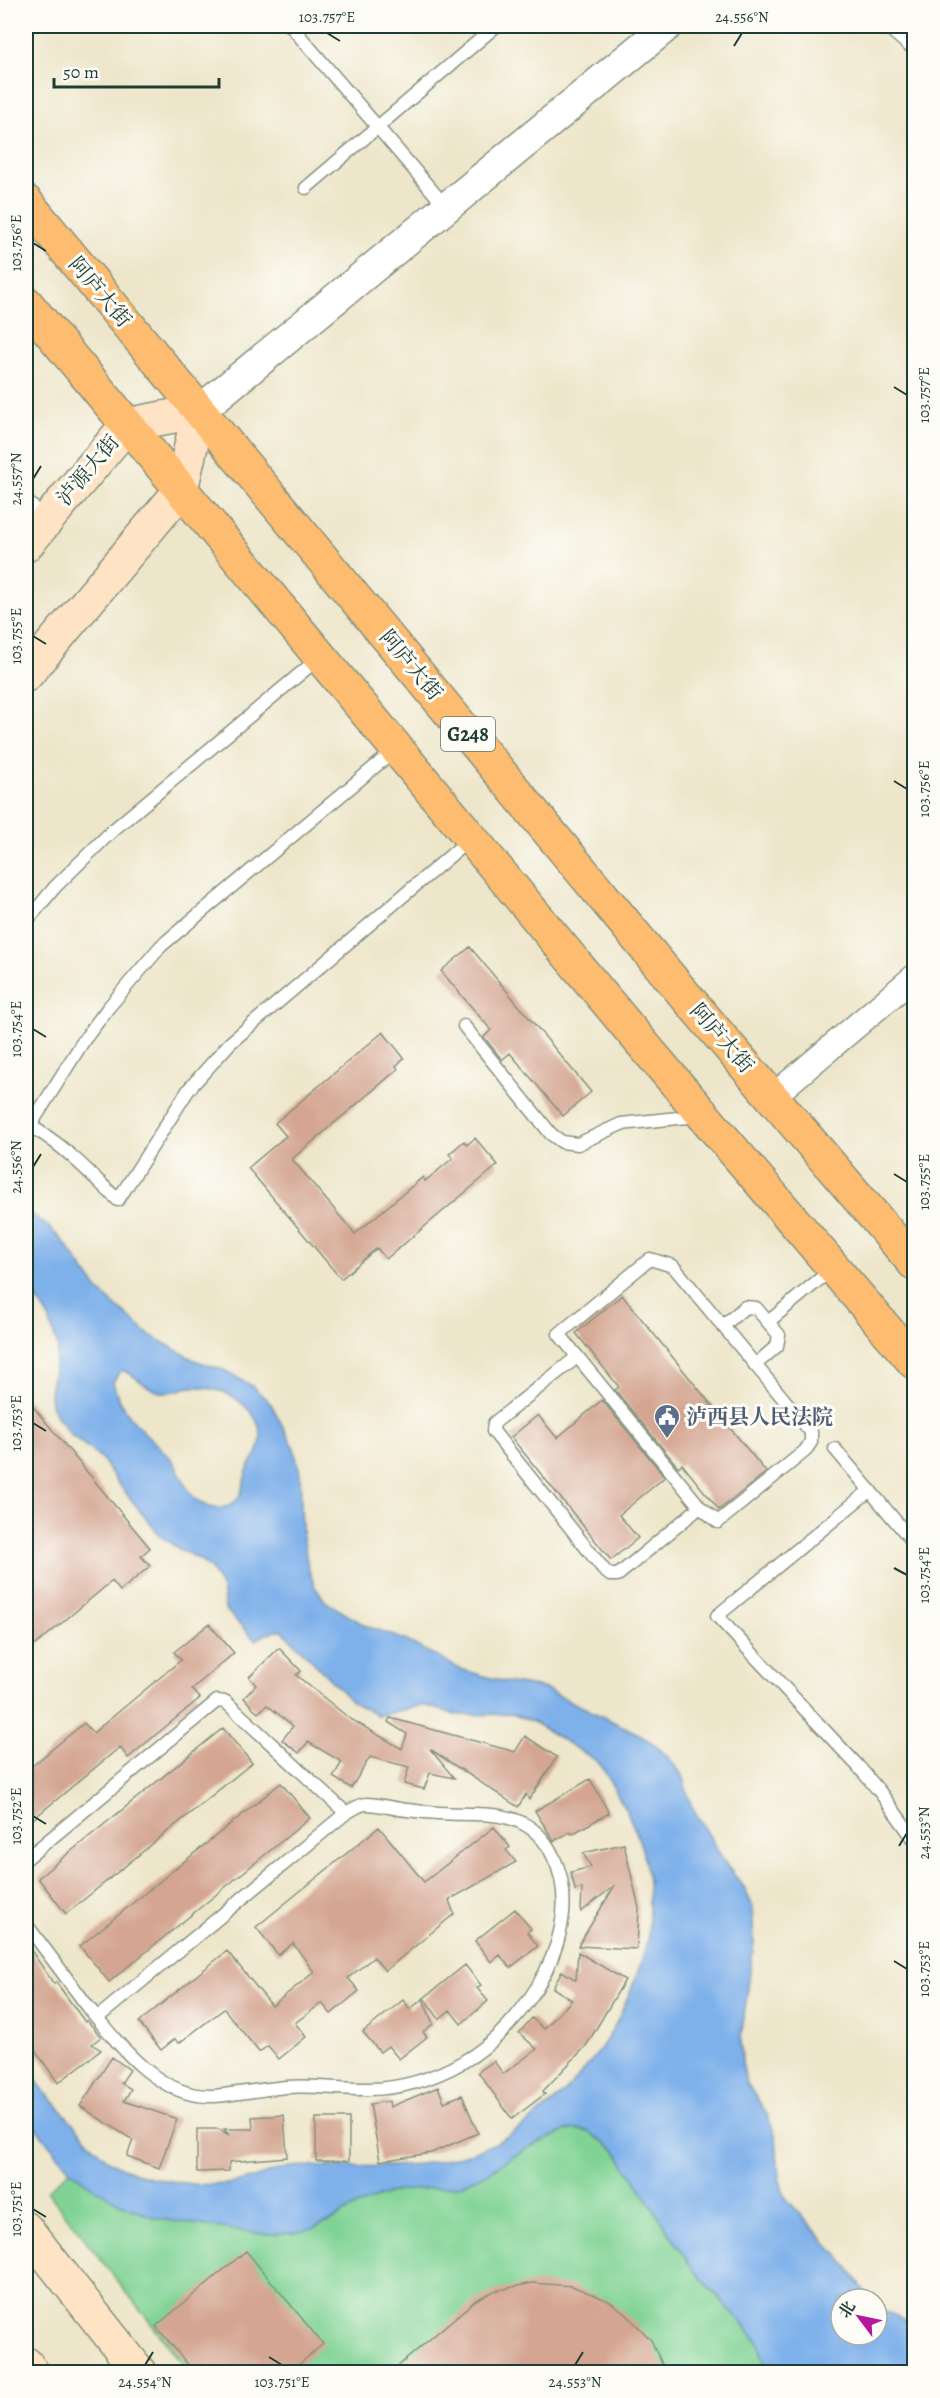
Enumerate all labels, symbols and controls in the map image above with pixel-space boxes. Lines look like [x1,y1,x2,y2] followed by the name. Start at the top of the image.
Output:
[299,7,355,27] text: 103.757°E
[715,7,769,27] text: 24.556°N
[54,51,219,89] scale bar
[63,60,99,84] text: 50 m
[6,214,26,272] text: 103.756°E
[62,251,138,333] street label: 阿庐大街
[914,367,934,423] text: 103.757°E
[50,429,126,511] street label: 泸源大街
[6,452,26,506] text: 24.557°N
[6,608,26,664] text: 103.755°E
[373,624,449,706] street label: 阿庐大街
[441,717,495,751] road number: G248
[914,760,934,818] text: 103.756°E
[684,997,760,1079] street label: 阿庐大街
[6,1001,26,1057] text: 103.754°E
[6,1140,26,1194] text: 24.556°N
[914,1154,934,1210] text: 103.755°E
[6,1395,26,1451] text: 103.753°E
[652,1402,682,1440] public building icon: 泸西县人民法院
[686,1403,833,1431] place label: 泸西县人民法院
[914,1547,934,1603] text: 103.754°E
[6,1787,26,1845] text: 103.752°E
[914,1806,934,1859] text: 24.553°N
[914,1941,934,1997] text: 103.753°E
[6,2181,26,2237] text: 103.751°E
[829,2287,889,2347] north arrow
[834,2297,861,2322] text: 北
[118,2372,172,2392] text: 24.554°N
[254,2372,310,2392] text: 103.751°E
[549,2372,602,2392] text: 24.553°N

